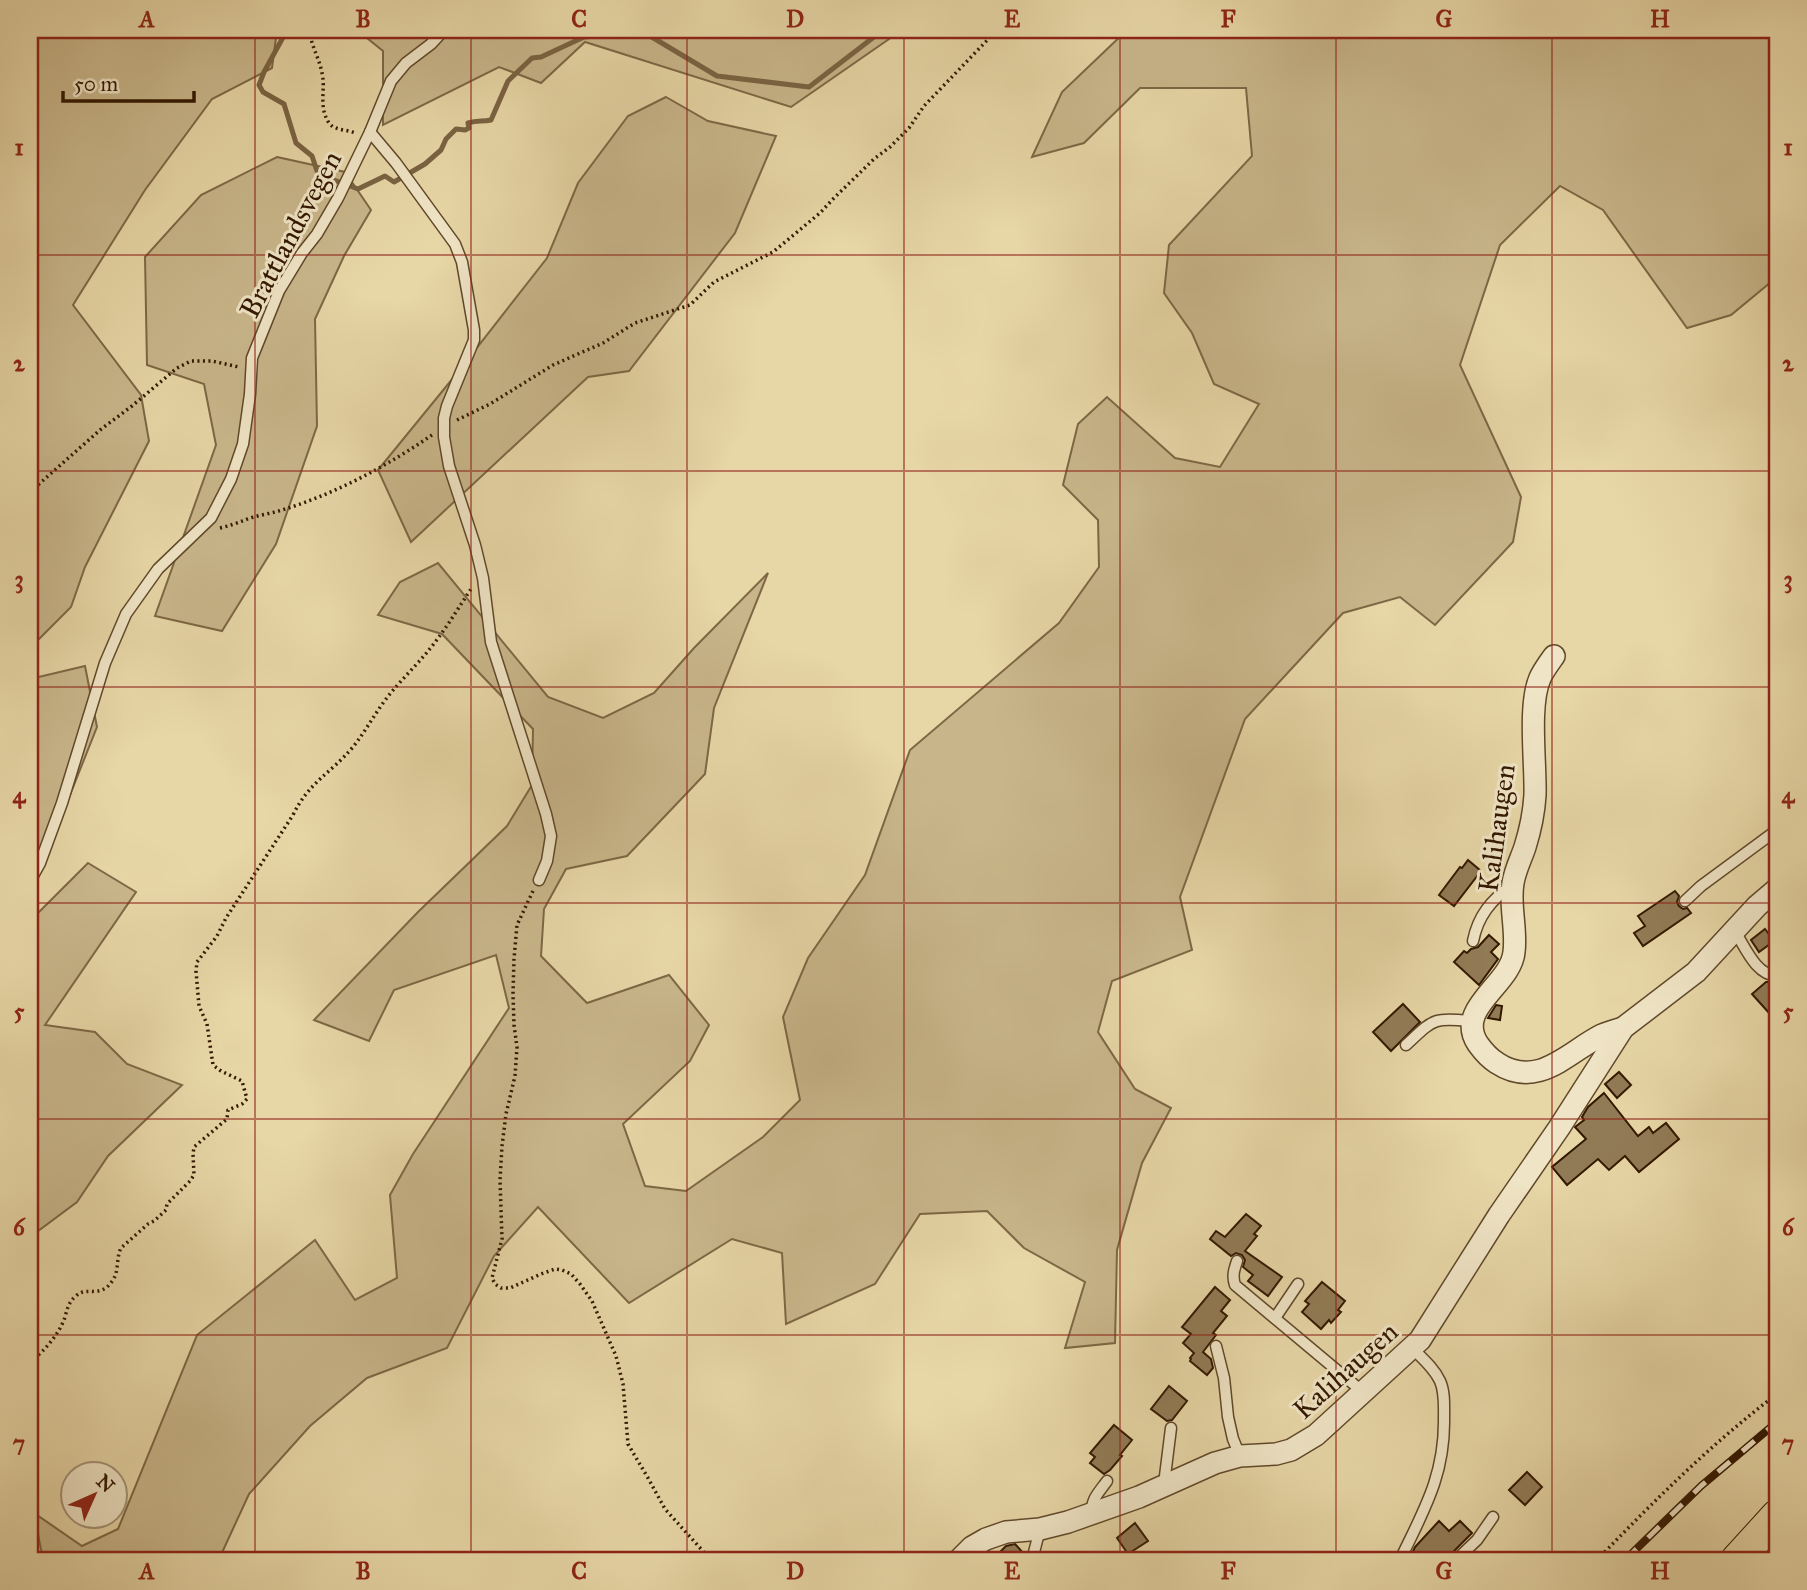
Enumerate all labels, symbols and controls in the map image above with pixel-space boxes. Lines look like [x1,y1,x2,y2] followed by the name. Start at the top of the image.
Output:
[137,5,155,33] text: A
[355,5,371,33] text: B
[571,5,587,33] text: C
[786,5,804,33] text: D
[1004,5,1021,33] text: E
[1220,5,1236,33] text: F
[1436,5,1453,33] text: G
[1650,5,1670,33] text: H
[63,60,194,104] scale bar
[74,71,119,97] text: 50 m
[14,133,24,161] text: 1
[1783,133,1793,161] text: 1
[232,145,349,324] street label: Brattlandsvegen
[13,349,25,377] text: 2
[1782,349,1794,377] text: 2
[14,565,24,594] text: 3
[1783,565,1793,594] text: 3
[1470,762,1523,894] street label: Kalihaugen
[13,781,27,809] text: 4
[1782,781,1796,809] text: 4
[14,997,25,1025] text: 5
[1783,997,1794,1025] text: 5
[13,1213,26,1241] text: 6
[1782,1213,1795,1241] text: 6
[1286,1314,1405,1427] street label: Kalihaugen
[13,1429,25,1457] text: 7
[1782,1429,1794,1457] text: 7
[60,1460,130,1530] north arrow
[92,1469,120,1497] text: N
[137,1557,155,1585] text: A
[355,1557,371,1585] text: B
[571,1557,587,1585] text: C
[786,1557,804,1585] text: D
[1004,1557,1021,1585] text: E
[1220,1557,1236,1585] text: F
[1436,1557,1453,1585] text: G
[1650,1557,1670,1585] text: H

